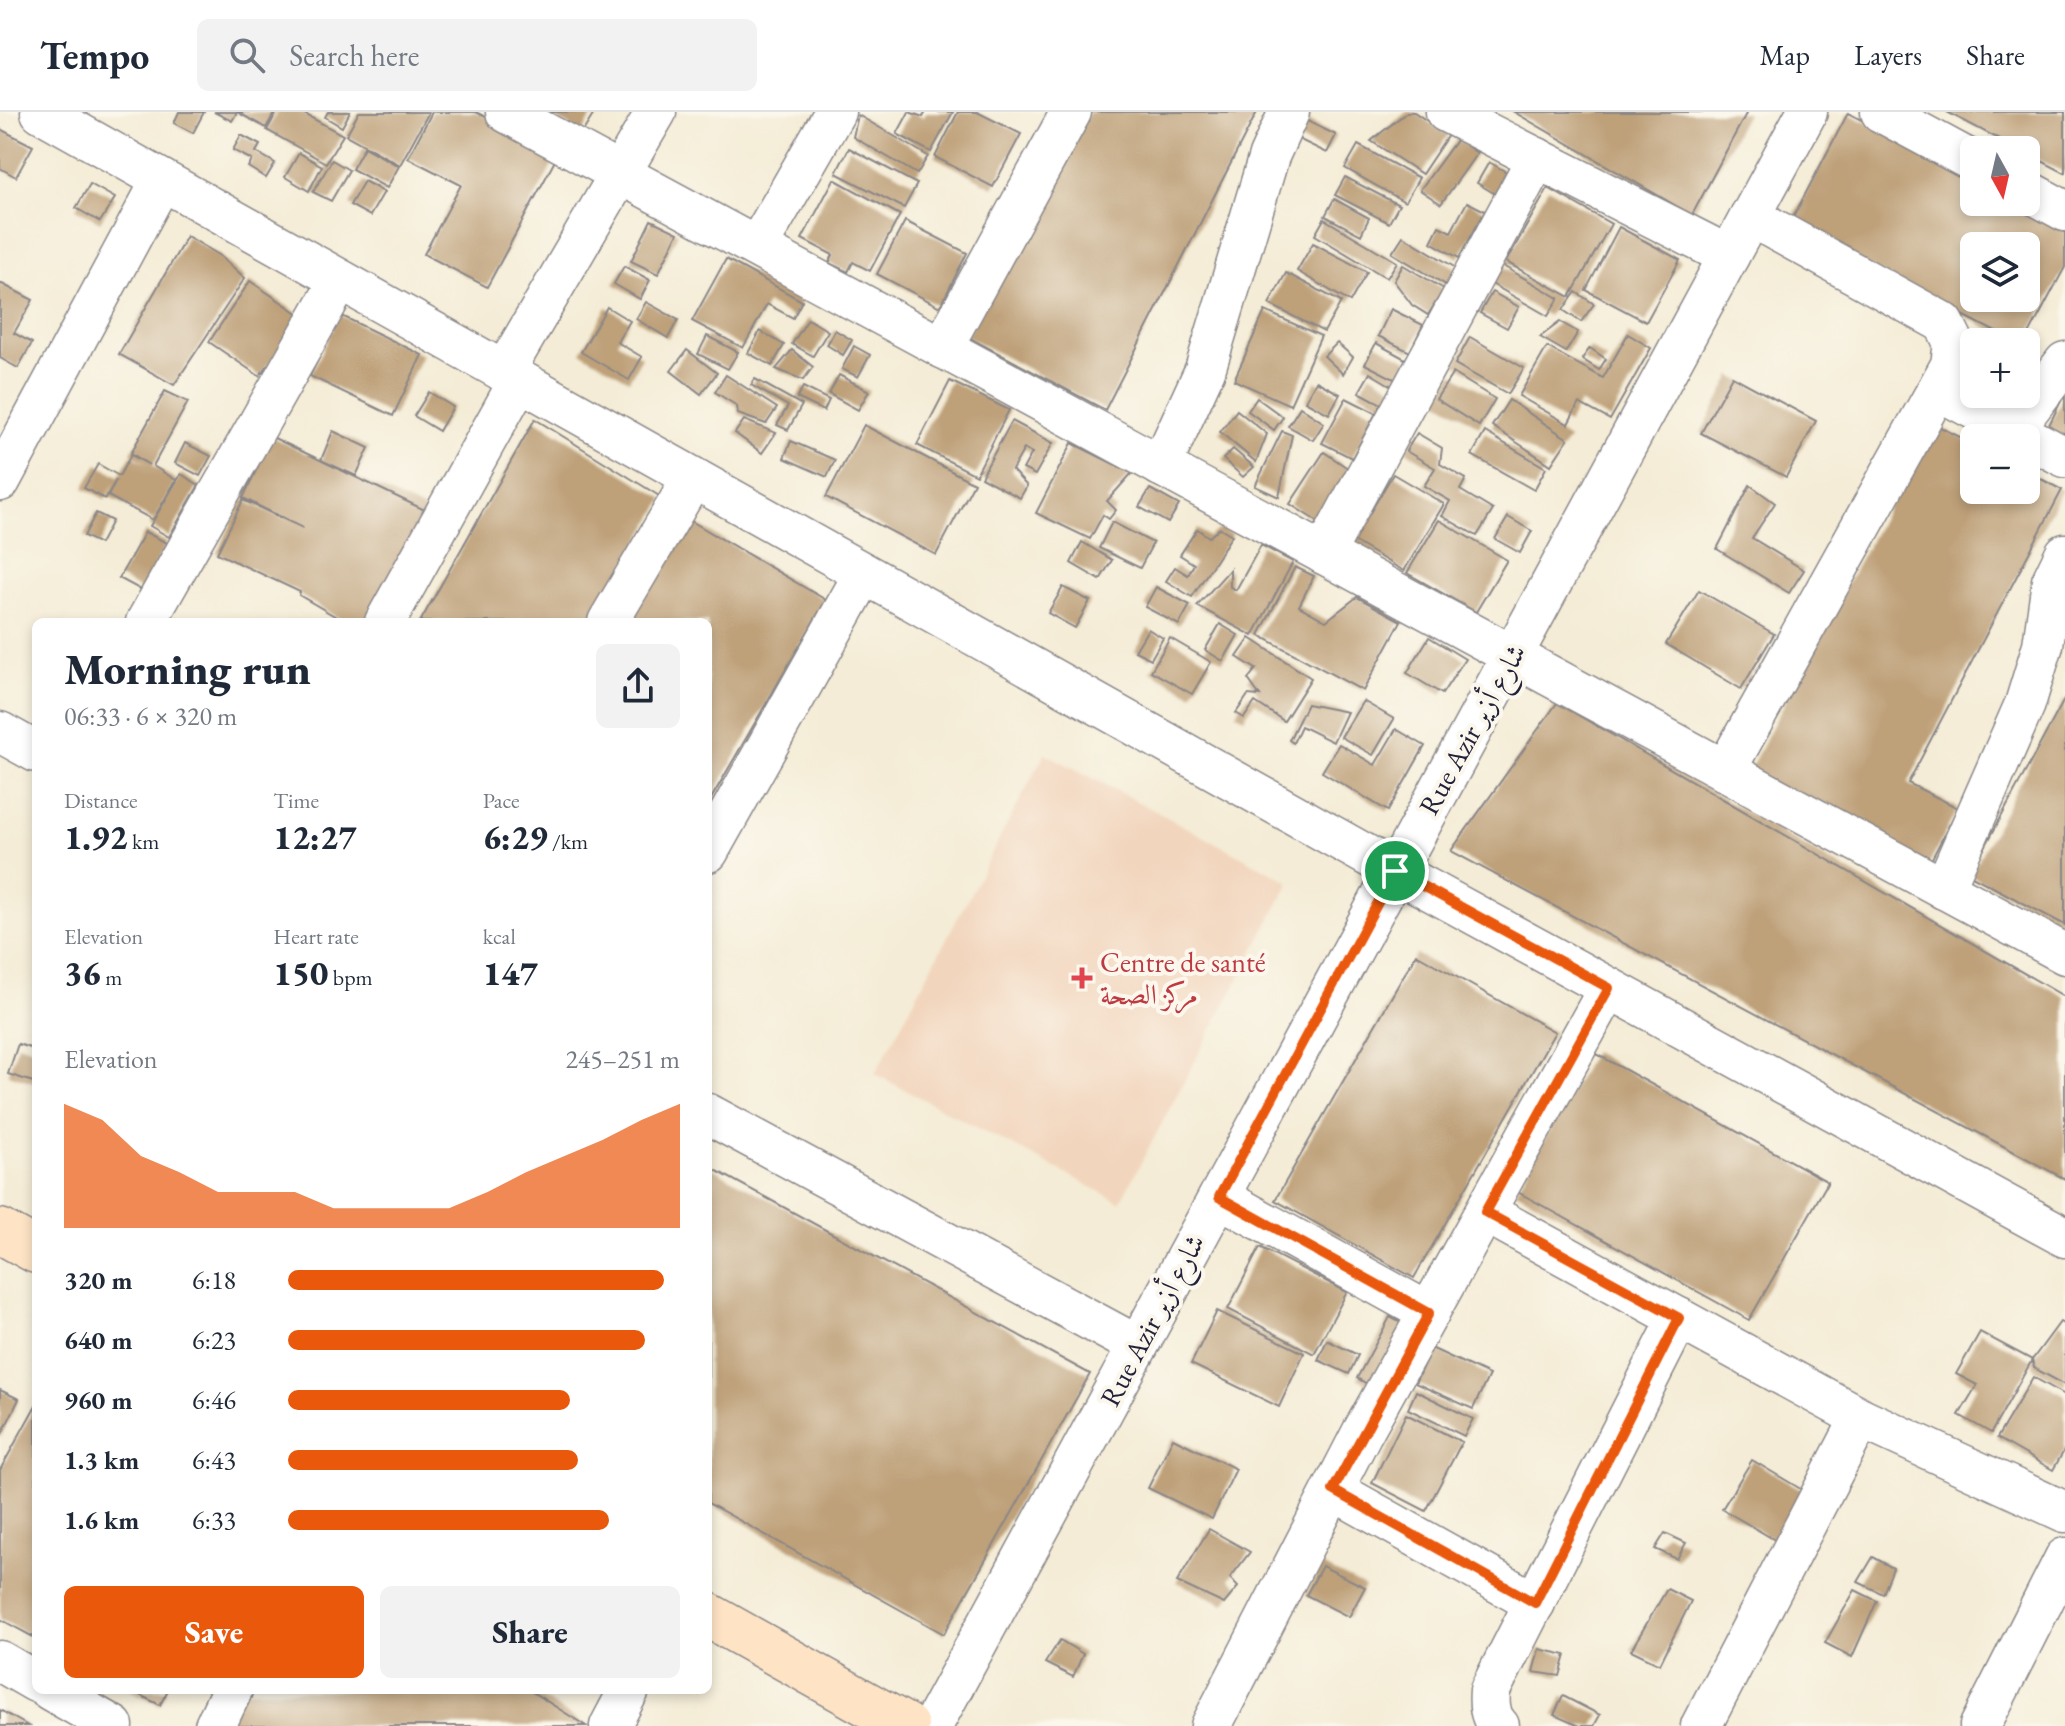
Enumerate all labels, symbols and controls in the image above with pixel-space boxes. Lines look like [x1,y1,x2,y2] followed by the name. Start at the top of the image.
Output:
[197,19,757,91] search box
[40,31,149,80] text: Tempo
[225,33,269,77] icon: search
[289,36,419,75] text: Search here
[1760,37,1810,73] text: Map
[1854,37,1922,73] text: Layers
[1966,37,2025,73] text: Share
[1960,136,2040,216] north arrow
[1960,136,2040,504] map controls
[1960,232,2040,312] button: layers
[1960,328,2040,408] button: +
[1960,424,2040,504] button: −
[1409,637,1539,824] street label: Rue Azir شارع أزير
[64,640,311,697] text: Morning run
[596,644,680,728] button: share
[64,699,237,733] text: 06:33 · 6 × 320 m
[64,786,137,815] text: Distance
[273,786,319,815] text: Time
[483,786,520,815] text: Pace
[64,815,128,859] text: 1.92
[273,815,357,859] text: 12:27
[483,815,548,859] text: 6:29
[128,827,159,856] text: km
[548,827,588,856] text: /km
[1361,837,1429,905] pin
[1373,849,1417,893] icon: arrive
[64,922,143,951] text: Elevation
[273,922,359,951] text: Heart rate
[483,922,516,951] text: kcal
[1100,944,1266,1014] place label: Centre de santé مركز الصحة
[64,951,101,995] text: 36
[273,951,328,995] text: 150
[483,951,538,995] text: 147
[101,963,122,992] text: m
[328,963,373,992] text: bpm
[1071,967,1093,989] marker: Centre de santé مركز الصحة
[64,1042,158,1076] text: Elevation
[565,1042,680,1076] text: 245–251 m
[1091,1227,1218,1415] street label: Rue Azir شارع أزير
[64,1263,132,1297] text: 320 m
[192,1263,236,1297] text: 6:18
[64,1323,132,1357] text: 640 m
[192,1323,236,1357] text: 6:23
[64,1383,132,1417] text: 960 m
[192,1383,236,1417] text: 6:46
[64,1443,139,1477] text: 1.3 km
[192,1443,236,1477] text: 6:43
[64,1503,139,1537] text: 1.6 km
[192,1503,236,1537] text: 6:33
[64,1586,364,1678] button: Save
[380,1586,680,1678] button: Share

